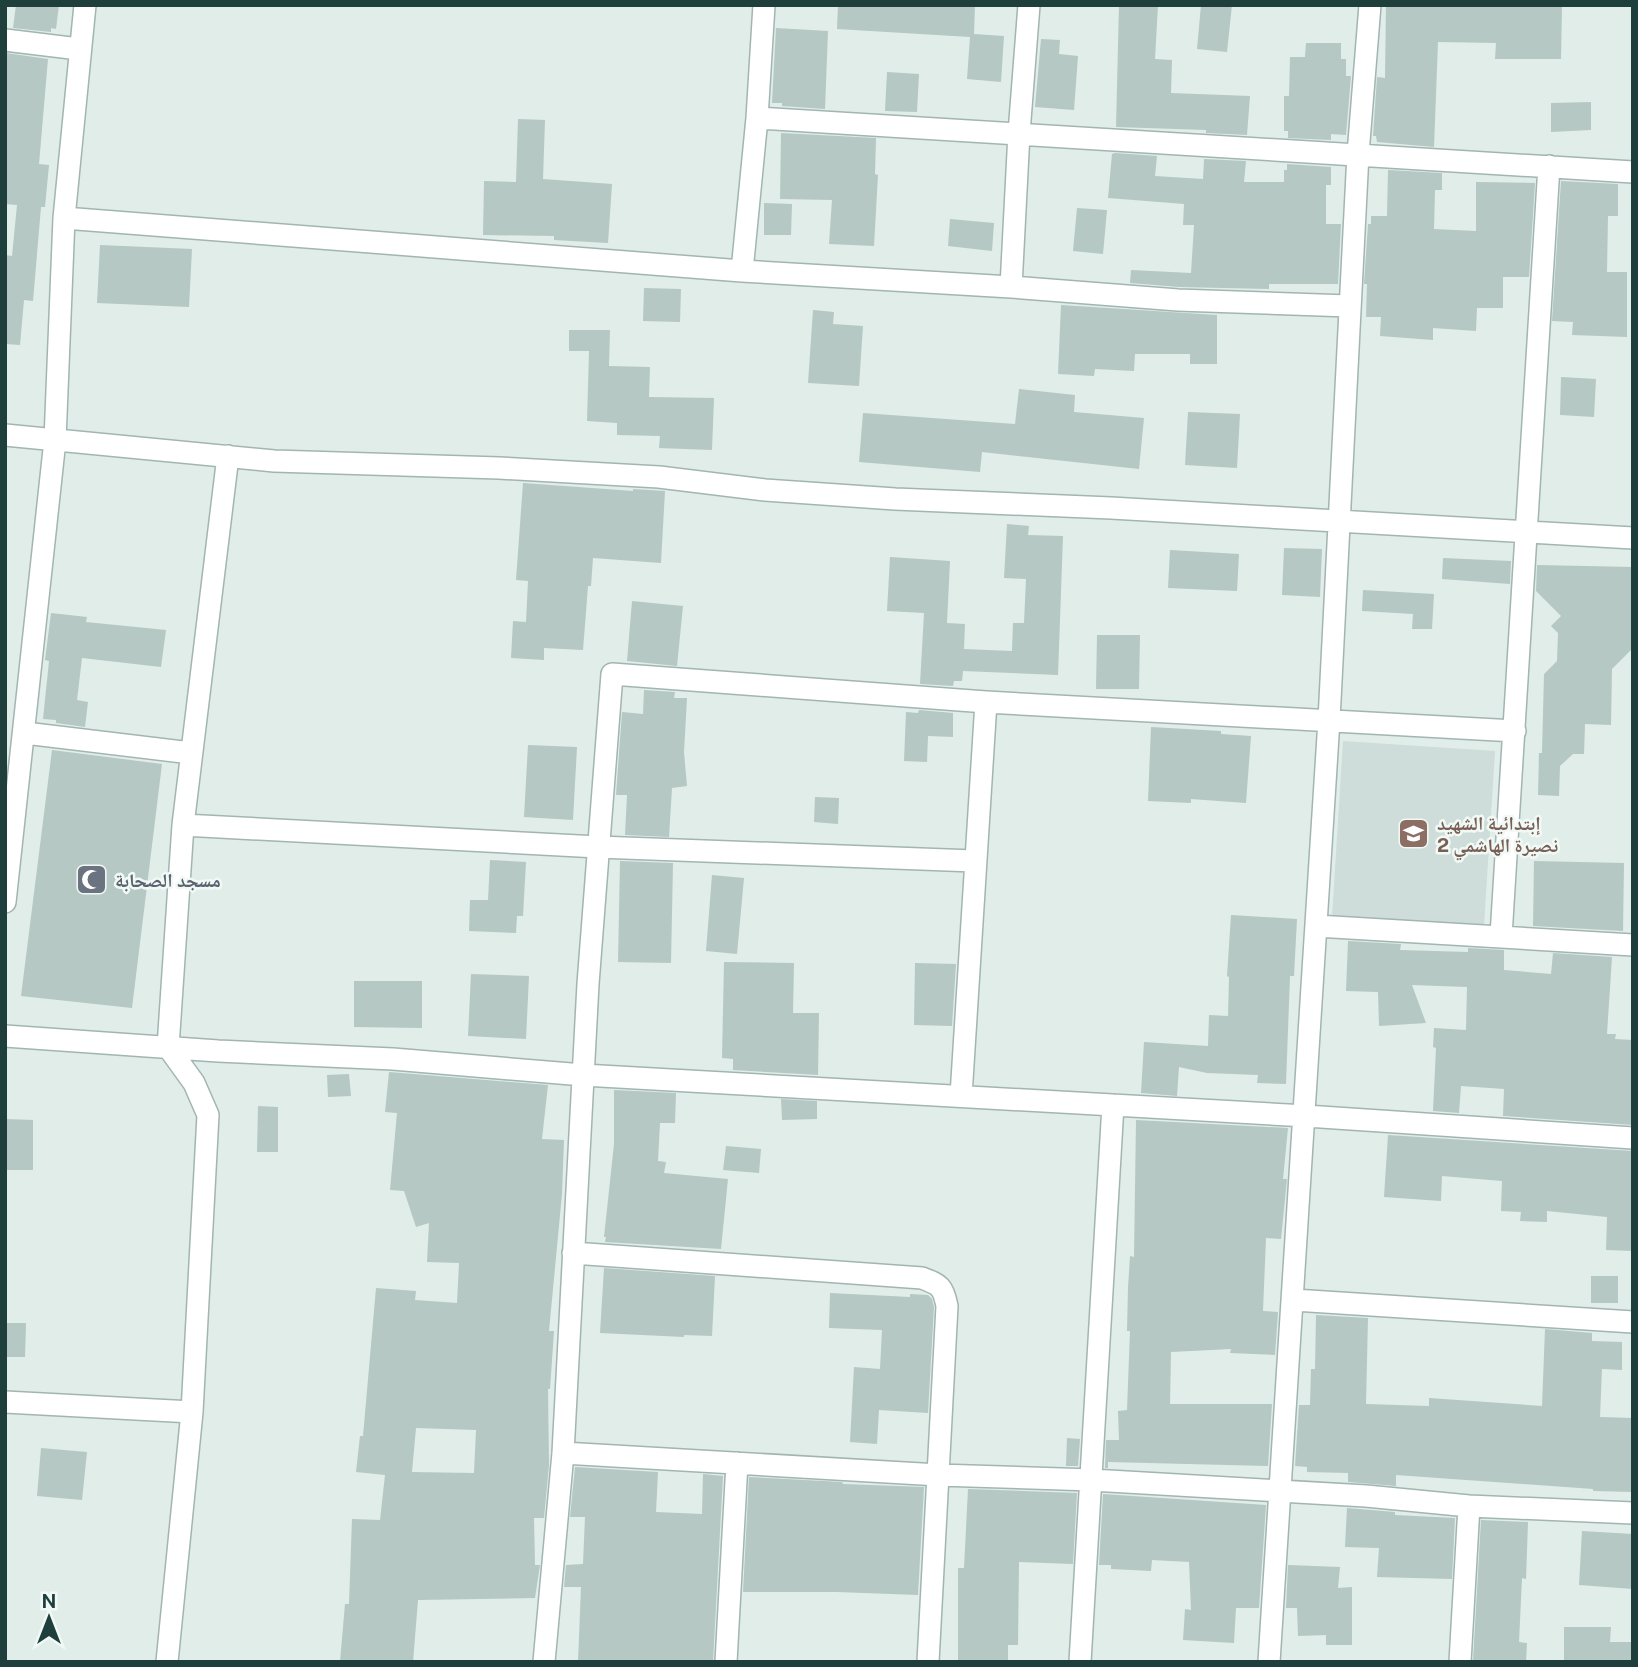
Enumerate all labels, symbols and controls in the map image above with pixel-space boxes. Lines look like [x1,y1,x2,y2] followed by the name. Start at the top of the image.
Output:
[1437,812,1558,861] place label: إبتدائية الشهيد نصيرة الهاشمي 2
[1397,817,1431,851] school or university icon: إبتدائية الشهيد نصيرة الهاشمي 2
[75,863,109,897] mosque icon: مسجد الصحابة
[115,869,221,892] place label: مسجد الصحابة
[14,1583,84,1653] north arrow
[42,1590,56,1612] text: N

